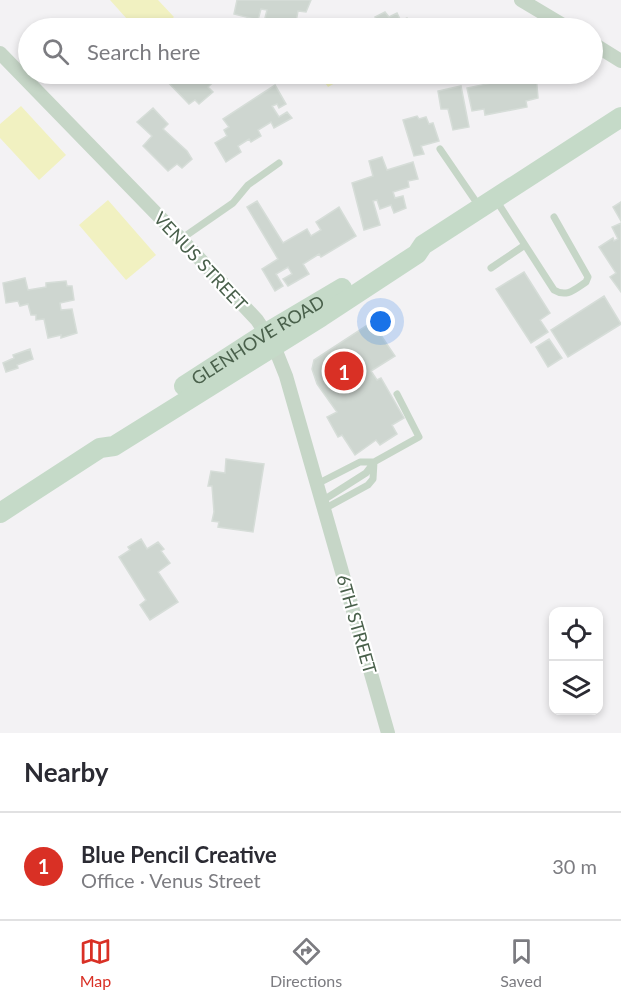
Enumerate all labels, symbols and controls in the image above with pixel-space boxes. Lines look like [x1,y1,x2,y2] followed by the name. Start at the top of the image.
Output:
[18,18,603,84] search box
[39,35,72,68] icon: search
[87,38,200,65] text: Search here
[150,207,253,315] street label: VENUS STREET
[187,290,328,389] street label: GLENHOVE ROAD
[366,307,395,336] your location
[324,348,364,394] pin: 1
[332,572,382,677] street label: 6TH STREET
[549,607,603,715] map controls
[549,607,603,661] button: locate
[549,661,603,715] button: layers
[24,756,109,788] text: Nearby
[81,841,277,868] text: Blue Pencil Creative
[38,854,49,878] text: 1
[552,854,597,878] text: 30 m
[81,868,261,892] text: Office · Venus Street
[79,935,112,990] tab: Map
[270,935,342,990] tab: Directions
[500,935,542,990] tab: Saved

